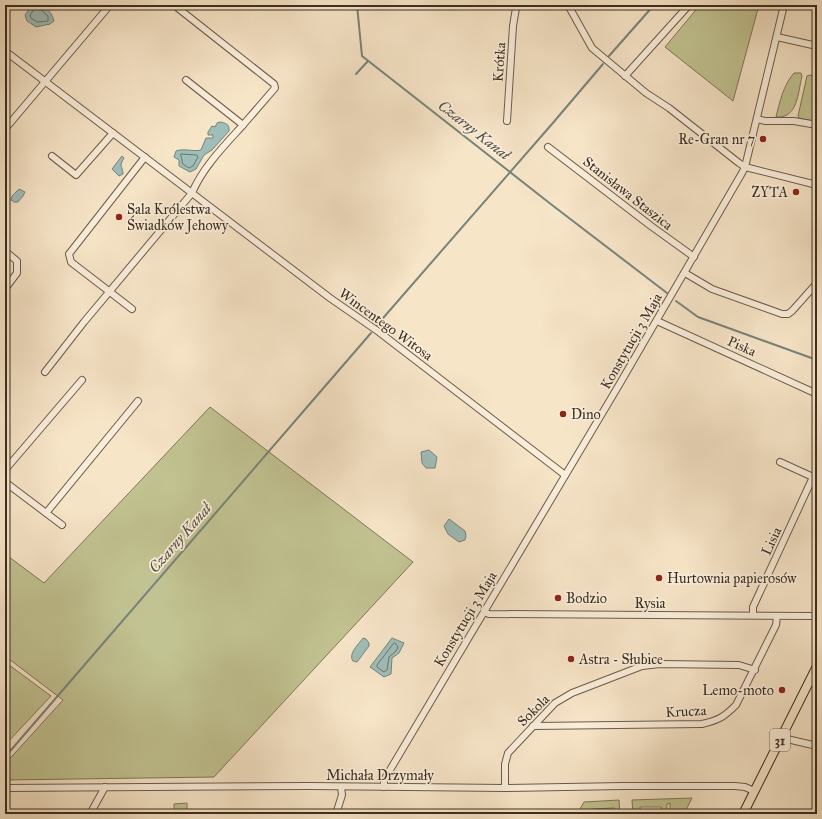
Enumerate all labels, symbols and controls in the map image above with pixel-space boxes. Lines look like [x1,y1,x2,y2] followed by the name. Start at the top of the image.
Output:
[490,42,509,82] street label: Krótka
[435,96,515,165] water label: Czarny Kanał
[678,131,755,148] place label: Re-Gran nr 7
[758,134,768,144] marker: Re-Gran nr 7
[579,153,676,234] street label: Stanisława Staszica
[751,184,789,201] place label: ZYTA
[791,187,801,197] marker: ZYTA
[127,201,229,235] place label: Sala Królestwa Świadków Jehowy
[114,212,124,222] marker: Sala Królestwa Świadków Jehowy
[336,285,436,364] street label: Wincentego Witosa
[597,290,666,392] street label: Konstytucji 3 Maja
[725,333,759,360] street label: Piska
[571,406,601,423] place label: Dino
[558,409,568,419] marker: Dino
[145,498,216,576] water label: Czarny Kanał
[758,524,785,558] street label: Lisia
[430,569,501,670] street label: Konstytucji 3 Maja
[667,570,797,587] place label: Hurtownia papierosów
[654,573,664,583] marker: Hurtownia papierosów
[566,590,607,607] place label: Bodzio
[553,593,563,603] marker: Bodzio
[635,595,666,612] street label: Rysia
[578,651,663,668] place label: Astra - Słubice
[566,654,576,664] marker: Astra - Słubice
[702,682,774,699] place label: Lemo-moto
[777,685,787,695] marker: Lemo-moto
[514,691,553,730] street label: Sokola
[665,702,707,721] street label: Krucza
[770,729,790,751] road number: 31
[326,767,434,784] street label: Michała Drzymały

